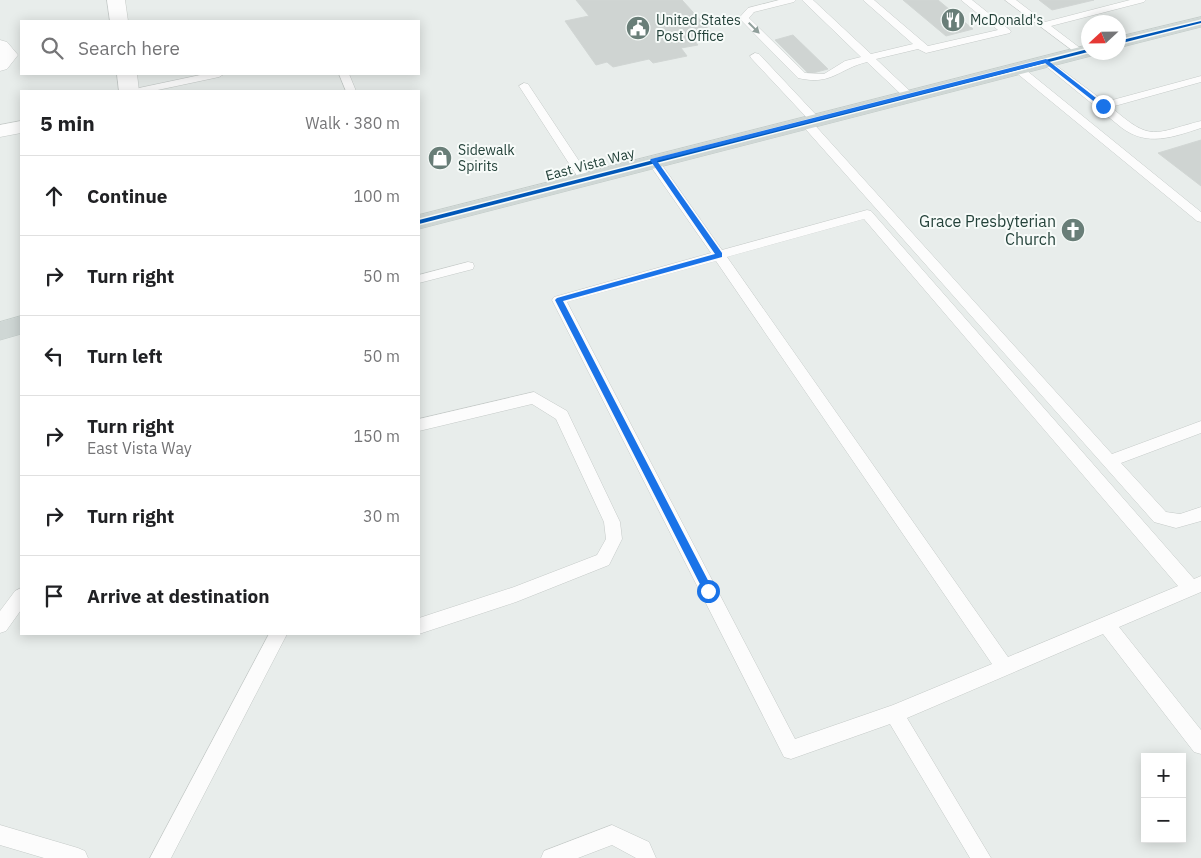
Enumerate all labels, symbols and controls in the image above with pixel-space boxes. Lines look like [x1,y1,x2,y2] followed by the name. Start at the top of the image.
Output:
[940,7,966,33] restaurant icon: McDonald's
[656,11,741,45] place label: United States Post Office
[970,11,1043,29] place label: McDonald's
[625,15,651,41] public building icon: United States Post Office
[1081,15,1126,60] north arrow
[20,20,420,75] search box
[748,22,760,34] one-way arrow
[38,34,66,62] icon: search
[78,36,180,60] text: Search here
[1092,95,1115,118] route end
[40,109,95,137] text: 5 min
[305,113,400,133] text: Walk · 380 m
[458,141,515,175] place label: Sidewalk Spirits
[543,143,637,185] street label: East Vista Way
[427,145,453,171] shop icon: Sidewalk Spirits
[40,182,68,210] icon: ahead
[87,184,167,208] text: Continue
[353,186,400,206] text: 100 m
[919,211,1056,249] place label: Grace Presbyterian Church
[1060,217,1086,243] church icon: Grace Presbyterian Church
[40,262,68,290] icon: right
[87,264,174,288] text: Turn right
[363,266,400,286] text: 50 m
[40,342,68,370] icon: left
[87,344,163,368] text: Turn left
[363,346,400,366] text: 50 m
[87,414,174,438] text: Turn right
[40,422,68,450] icon: right
[353,426,400,446] text: 150 m
[87,438,192,458] text: East Vista Way
[40,502,68,530] icon: right
[87,504,174,528] text: Turn right
[363,506,400,526] text: 30 m
[697,580,720,603] route start
[40,582,68,610] icon: arrive
[87,584,270,608] text: Arrive at destination
[1141,753,1186,843] map controls
[1141,753,1186,798] button: +
[1141,798,1186,843] button: −

